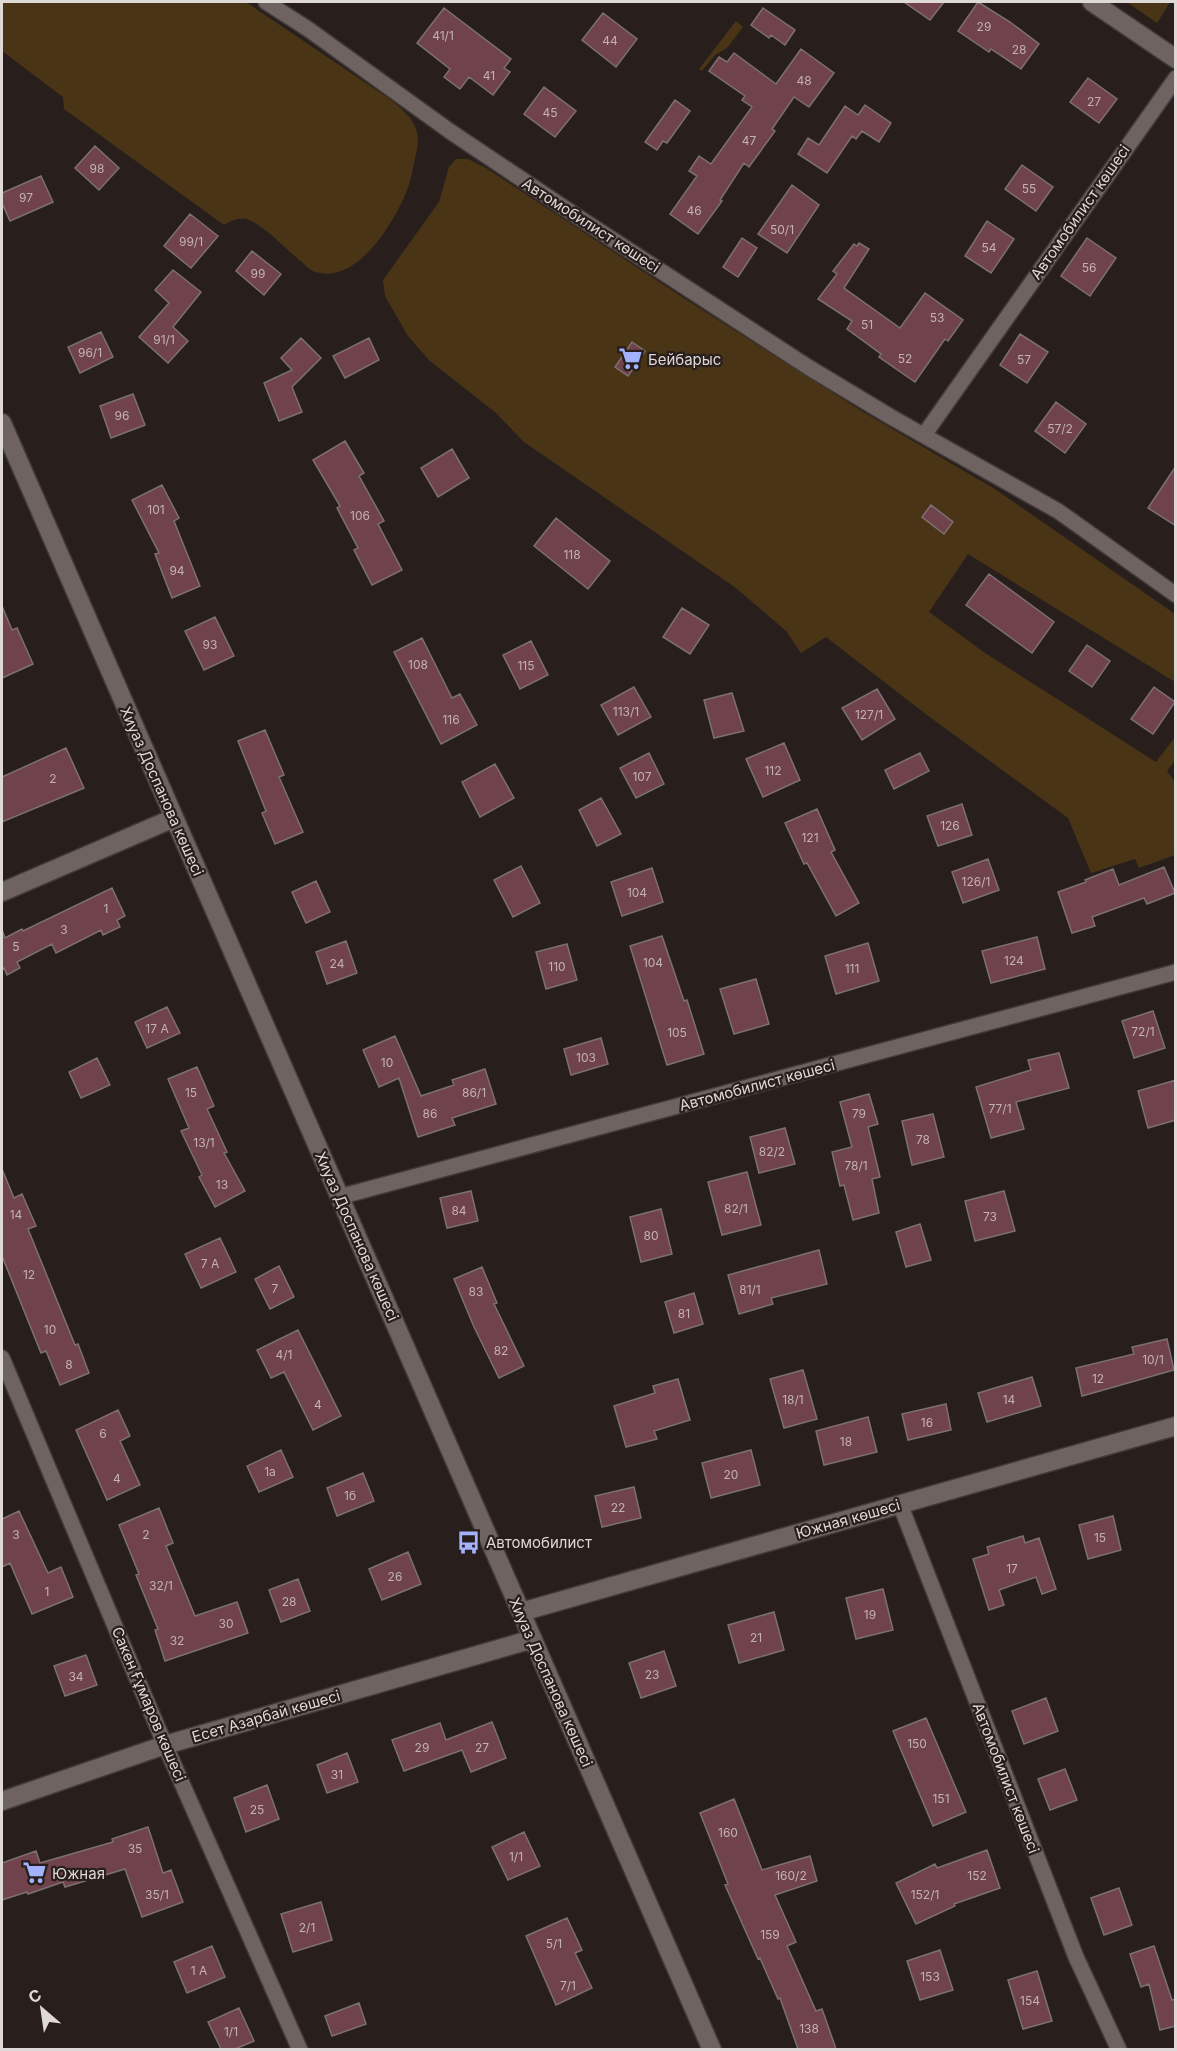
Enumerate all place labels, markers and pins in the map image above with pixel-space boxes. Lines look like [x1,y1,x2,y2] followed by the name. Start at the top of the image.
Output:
[617,346,643,372] supermarket icon: Бейбарыс
[648,350,721,369] place label: Бейбарыс
[455,1529,481,1555] bus stop icon: Автомобилист
[486,1533,592,1552] place label: Автомобилист
[21,1860,47,1886] supermarket icon: Южная
[52,1864,105,1883] place label: Южная

